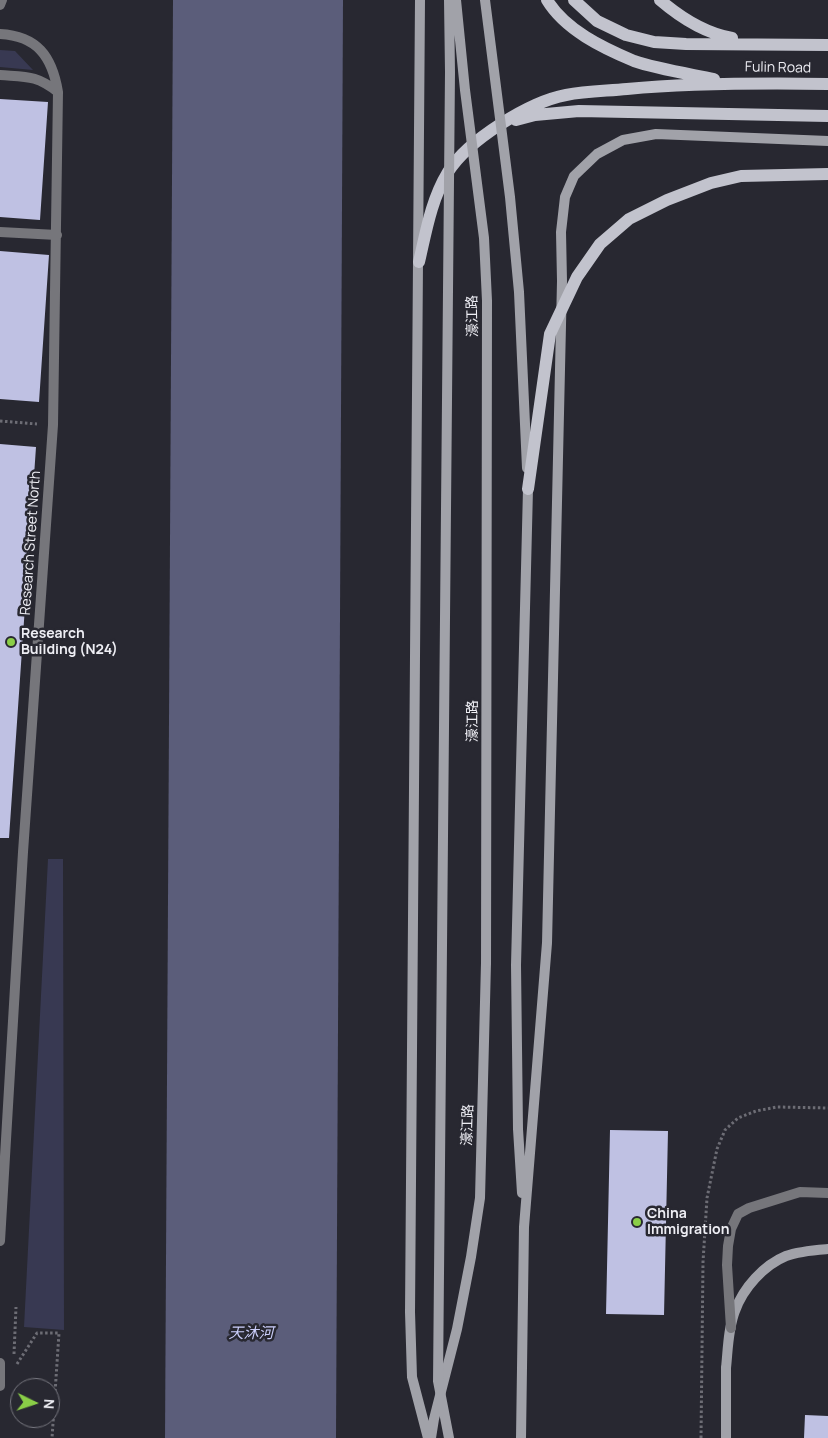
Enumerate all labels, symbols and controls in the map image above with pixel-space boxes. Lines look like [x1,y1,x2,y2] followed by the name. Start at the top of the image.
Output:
[745,59,811,77] street label: Fulin Road
[464,295,482,337] street label: 濠江路
[18,470,44,616] street label: Research Street North
[21,626,118,658] place label: Research Building (N24)
[5,636,17,648] marker: Research Building (N24)
[465,700,481,742] street label: 濠江路
[459,1104,477,1146] street label: 濠江路
[647,1206,730,1238] place label: China Immigration
[631,1216,643,1228] marker: China Immigration
[229,1325,273,1343] water label: 天沐河
[10,1378,60,1428] north arrow
[40,1398,59,1410] text: N

